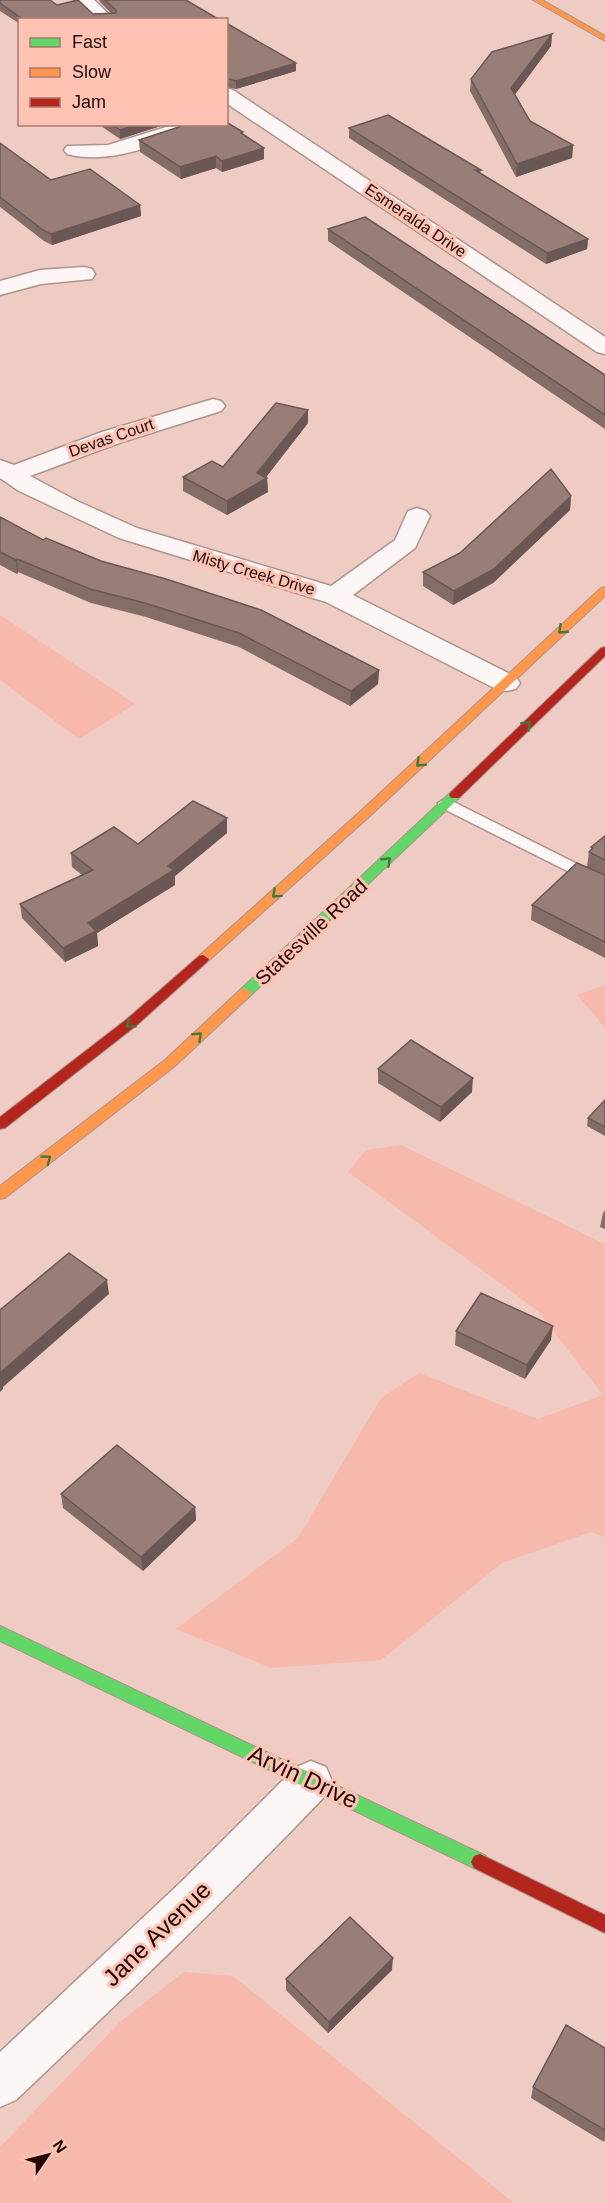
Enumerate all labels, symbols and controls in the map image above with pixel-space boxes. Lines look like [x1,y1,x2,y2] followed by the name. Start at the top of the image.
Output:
[18,18,228,126] legend
[72,32,107,52] text: Fast
[72,62,112,82] text: Slow
[72,92,106,112] text: Jam
[362,180,470,261] street label: Esmeralda Drive
[66,415,156,460] street label: Devas Court
[191,547,317,598] street label: Misty Creek Drive
[559,623,569,634] one-way arrow
[521,721,531,732] one-way arrow
[416,756,427,767] one-way arrow
[380,857,391,868] one-way arrow
[251,875,371,989] street label: Statesville Road
[272,887,283,898] one-way arrow
[126,1016,137,1027] one-way arrow
[191,1033,202,1044] one-way arrow
[40,1155,51,1166] one-way arrow
[244,1740,362,1814] street label: Arvin Drive
[98,1876,216,1991] street label: Jane Avenue
[18,2125,78,2185] north arrow
[50,2137,70,2156] text: N

